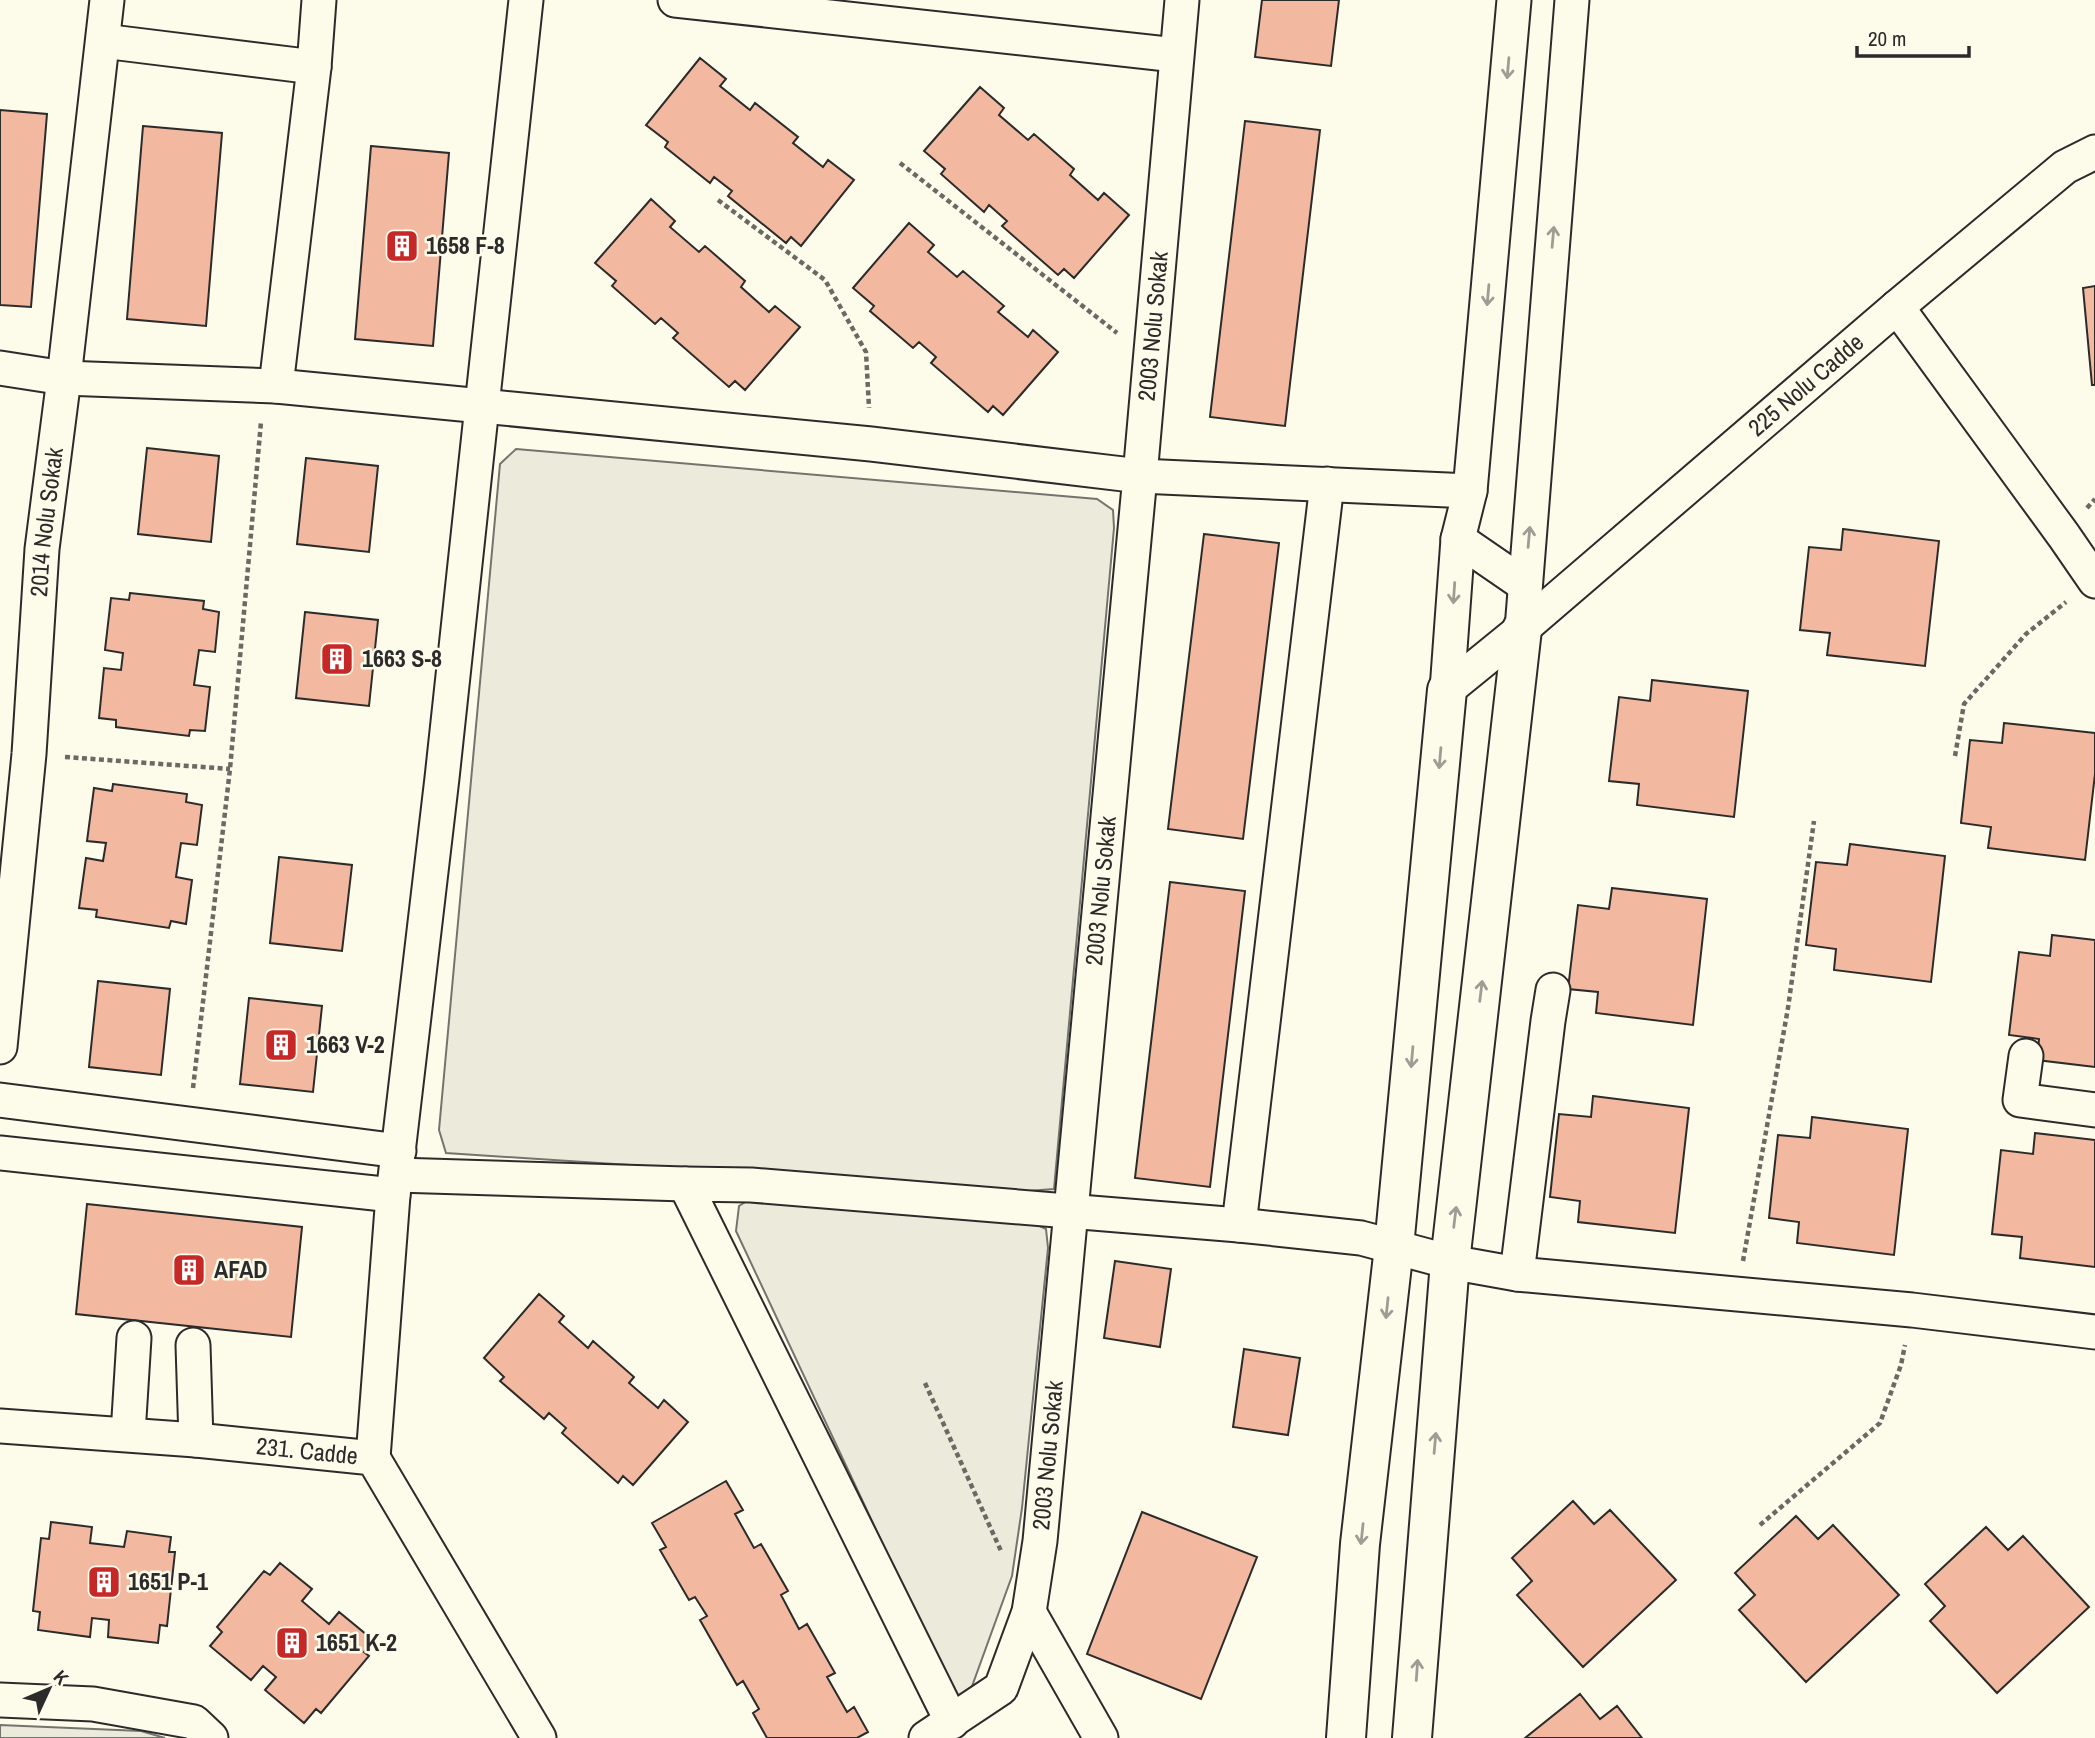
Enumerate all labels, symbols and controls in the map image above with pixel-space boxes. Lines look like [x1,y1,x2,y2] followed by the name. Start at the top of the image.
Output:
[1857,14,1969,58] scale bar
[1868,24,1906,53] text: 20 m
[1501,56,1514,79] one-way arrow
[1547,226,1560,248] one-way arrow
[383,227,421,265] building icon: 1658 F-8
[426,229,505,261] place label: 1658 F-8
[1130,250,1175,402] street label: 2003 Nolu Sokak
[1481,283,1494,305] one-way arrow
[1741,326,1870,443] street label: 225 Nolu Cadde
[22,445,70,598] street label: 2014 Nolu Sokak
[1523,526,1536,549] one-way arrow
[1447,581,1460,604] one-way arrow
[318,640,356,678] building icon: 1663 S-8
[362,642,442,674] place label: 1663 S-8
[1433,746,1446,768] one-way arrow
[1077,814,1123,967] street label: 2003 Nolu Sokak
[1474,980,1487,1002] one-way arrow
[262,1026,300,1064] building icon: 1663 V-2
[306,1028,385,1060] place label: 1663 V-2
[1405,1045,1418,1068] one-way arrow
[1448,1206,1461,1228] one-way arrow
[170,1251,208,1289] building icon: AFAD
[214,1253,268,1285] place label: AFAD
[1381,1296,1394,1319] one-way arrow
[1024,1379,1070,1531] street label: 2003 Nolu Sokak
[255,1429,359,1471] street label: 231. Cadde
[1429,1432,1442,1455] one-way arrow
[1355,1522,1368,1545] one-way arrow
[85,1563,123,1601] building icon: 1651 P-1
[128,1565,208,1597] place label: 1651 P-1
[273,1624,311,1662] building icon: 1651 K-2
[316,1626,397,1658] place label: 1651 K-2
[14,1654,84,1724] north arrow
[1411,1659,1424,1682] one-way arrow
[48,1664,75,1691] text: K

